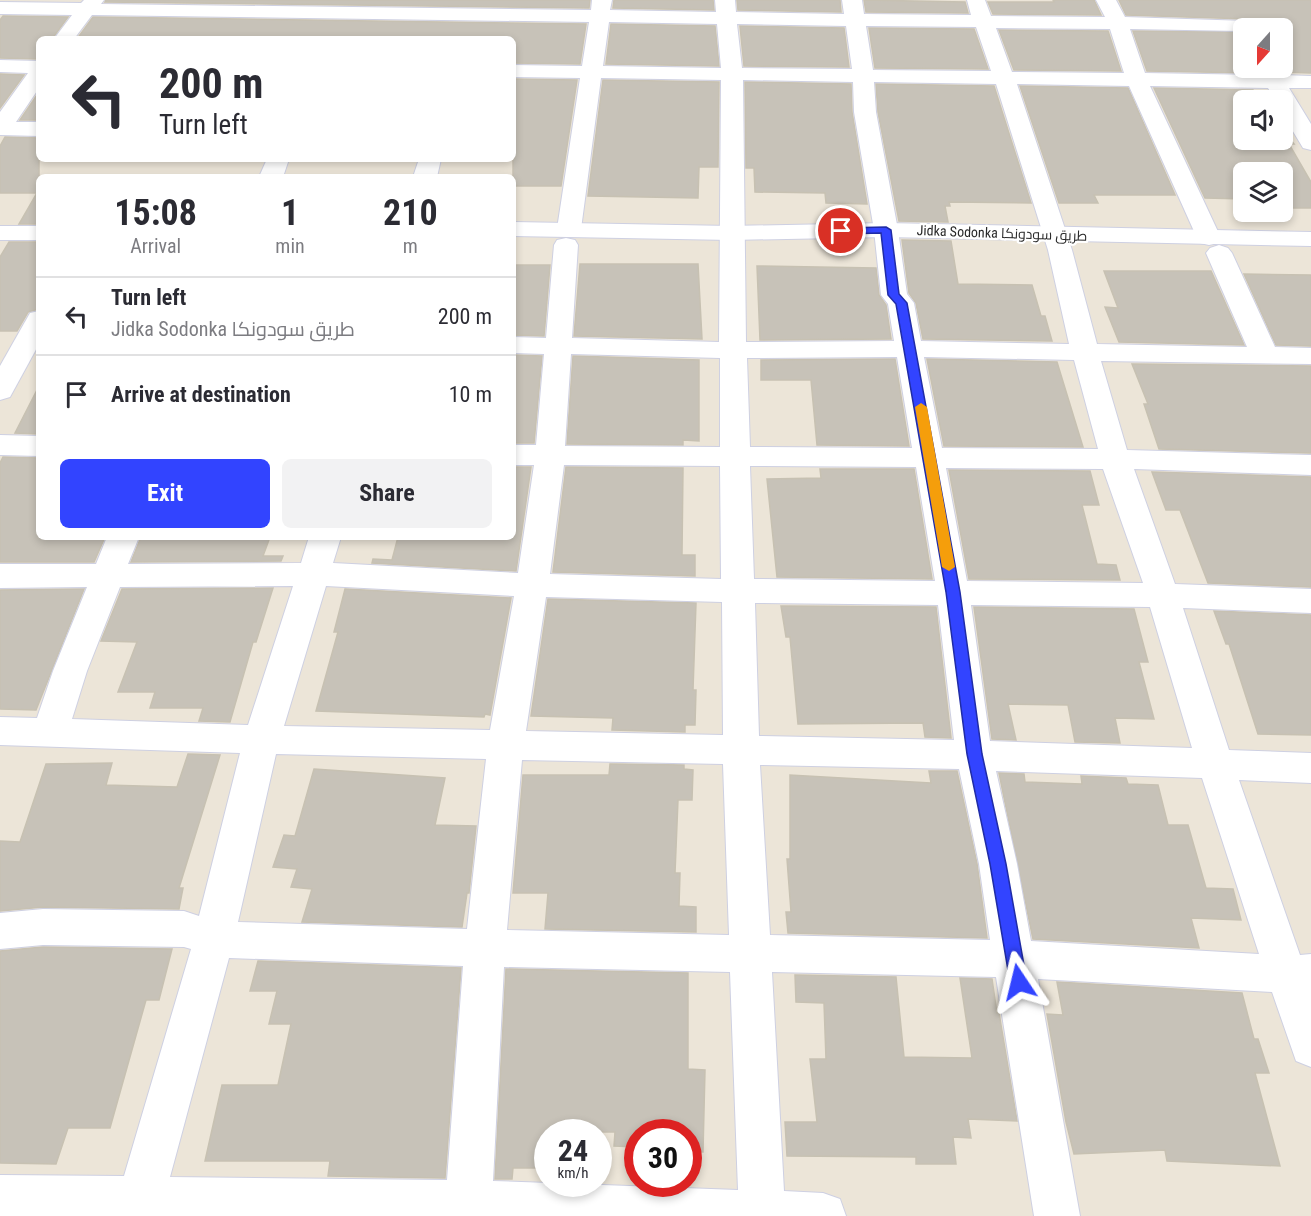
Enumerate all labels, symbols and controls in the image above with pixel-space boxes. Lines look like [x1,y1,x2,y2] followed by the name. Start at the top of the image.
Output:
[1233,18,1293,78] north arrow
[1233,18,1293,222] map controls
[159,59,264,108] text: 200 m
[60,60,138,138] icon: left
[1233,90,1293,150] button: sound
[159,109,248,141] text: Turn left
[1233,162,1293,222] button: layers
[114,192,197,234] text: 15:08
[281,192,299,234] text: 1
[383,192,438,234] text: 210
[815,205,866,256] pin
[824,214,857,247] icon: arrive
[916,222,1088,245] street label: Jidka Sodonka طريق سودونكا
[130,234,181,258] text: Arrival
[275,234,305,258] text: min
[403,234,418,258] text: m
[111,285,186,310] text: Turn left
[60,300,93,333] icon: left
[438,304,492,329] text: 200 m
[111,317,355,341] text: Jidka Sodonka طريق سودونكا
[60,378,93,411] icon: arrive
[111,382,291,407] text: Arrive at destination
[449,382,492,407] text: 10 m
[60,459,270,528] button: Exit
[282,459,492,528] button: Share
[987,950,1051,1014] position arrow
[624,1119,702,1197] speed limit sign: 30
[558,1133,588,1168] text: 24
[558,1164,588,1182] text: km/h

